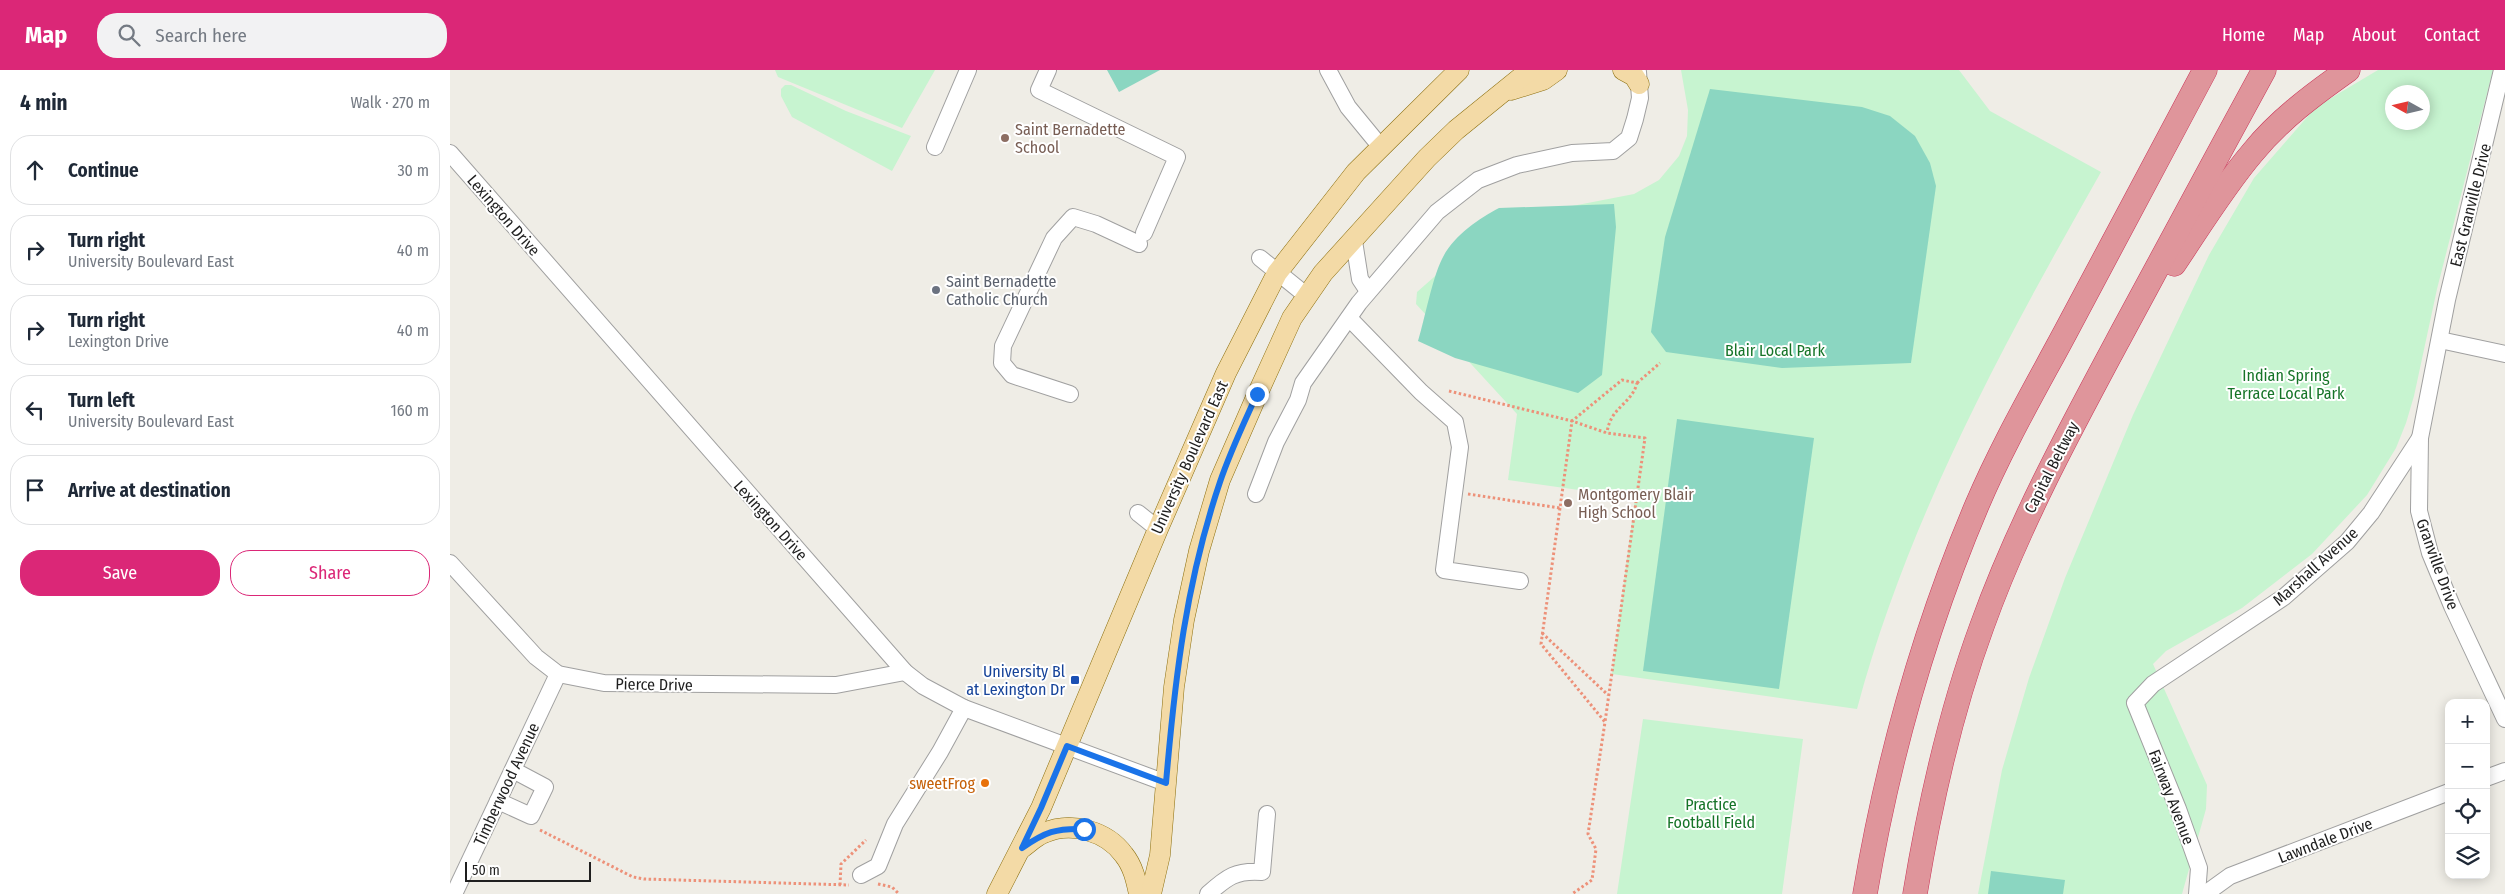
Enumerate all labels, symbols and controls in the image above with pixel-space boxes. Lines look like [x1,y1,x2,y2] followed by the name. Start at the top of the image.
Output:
[97,13,447,58] search box
[25,21,67,49] text: Map
[115,21,143,49] icon: search
[155,24,247,47] text: Search here
[2222,24,2265,46] text: Home
[2293,24,2324,46] text: Map
[2352,24,2396,46] text: About
[2424,24,2480,46] text: Contact
[2385,85,2430,130] north arrow
[20,90,68,116] text: 4 min
[351,93,430,112] text: Walk · 270 m
[1015,120,1125,157] place label: Saint Bernadette School
[999,132,1011,144] marker: Saint Bernadette School
[2446,141,2495,269] street label: East Granville Drive
[21,156,49,184] icon: ahead
[68,159,139,182] text: Continue
[397,161,429,180] text: 30 m
[463,171,544,260] street label: Lexington Drive
[68,229,145,252] text: Turn right
[21,236,49,264] icon: right
[397,241,429,260] text: 40 m
[68,252,234,271] text: University Boulevard East
[946,272,1056,309] place label: Saint Bernadette Catholic Church
[930,284,942,296] marker: Saint Bernadette Catholic Church
[68,309,145,332] text: Turn right
[21,316,49,344] icon: right
[397,321,429,340] text: 40 m
[68,332,169,351] text: Lexington Drive
[1725,341,1826,360] park label: Blair Local Park
[2227,366,2345,403] park label: Indian Spring Terrace Local Park
[1147,377,1232,537] street label: University Boulevard East
[1246,383,1269,406] route end
[68,389,135,412] text: Turn left
[21,396,49,424] icon: left
[390,401,429,420] text: 160 m
[68,412,234,431] text: University Boulevard East
[2020,417,2083,516] street label: Capital Beltway
[21,476,49,504] icon: arrive
[730,476,812,564] street label: Lexington Drive
[68,479,231,502] text: Arrive at destination
[1578,485,1694,522] place label: Montgomery Blair High School
[1562,497,1574,509] marker: Montgomery Blair High School
[2412,516,2463,612] street label: Granville Drive
[2269,523,2362,610] street label: Marshall Avenue
[20,550,220,596] button: Save
[230,550,430,596] button: Share
[966,662,1065,699] place label: University Bl at Lexington Dr
[615,674,693,695] street label: Pierce Drive
[1069,674,1081,686] marker: University Bl at Lexington Dr
[2445,699,2490,879] map controls
[2445,699,2490,744] button: +
[470,720,543,849] street label: Timberwood Avenue
[2445,744,2490,789] button: −
[2145,747,2198,848] street label: Fairway Avenue
[909,774,975,793] place label: sweetFrog
[979,777,991,789] marker: sweetFrog
[2445,789,2490,834] button: locate
[1667,795,1755,832] park label: Practice Football Field
[2275,814,2375,867] street label: Lawndale Drive
[1073,818,1096,841] route start
[2445,834,2490,879] button: layers
[465,859,591,882] scale bar
[472,862,500,879] text: 50 m

